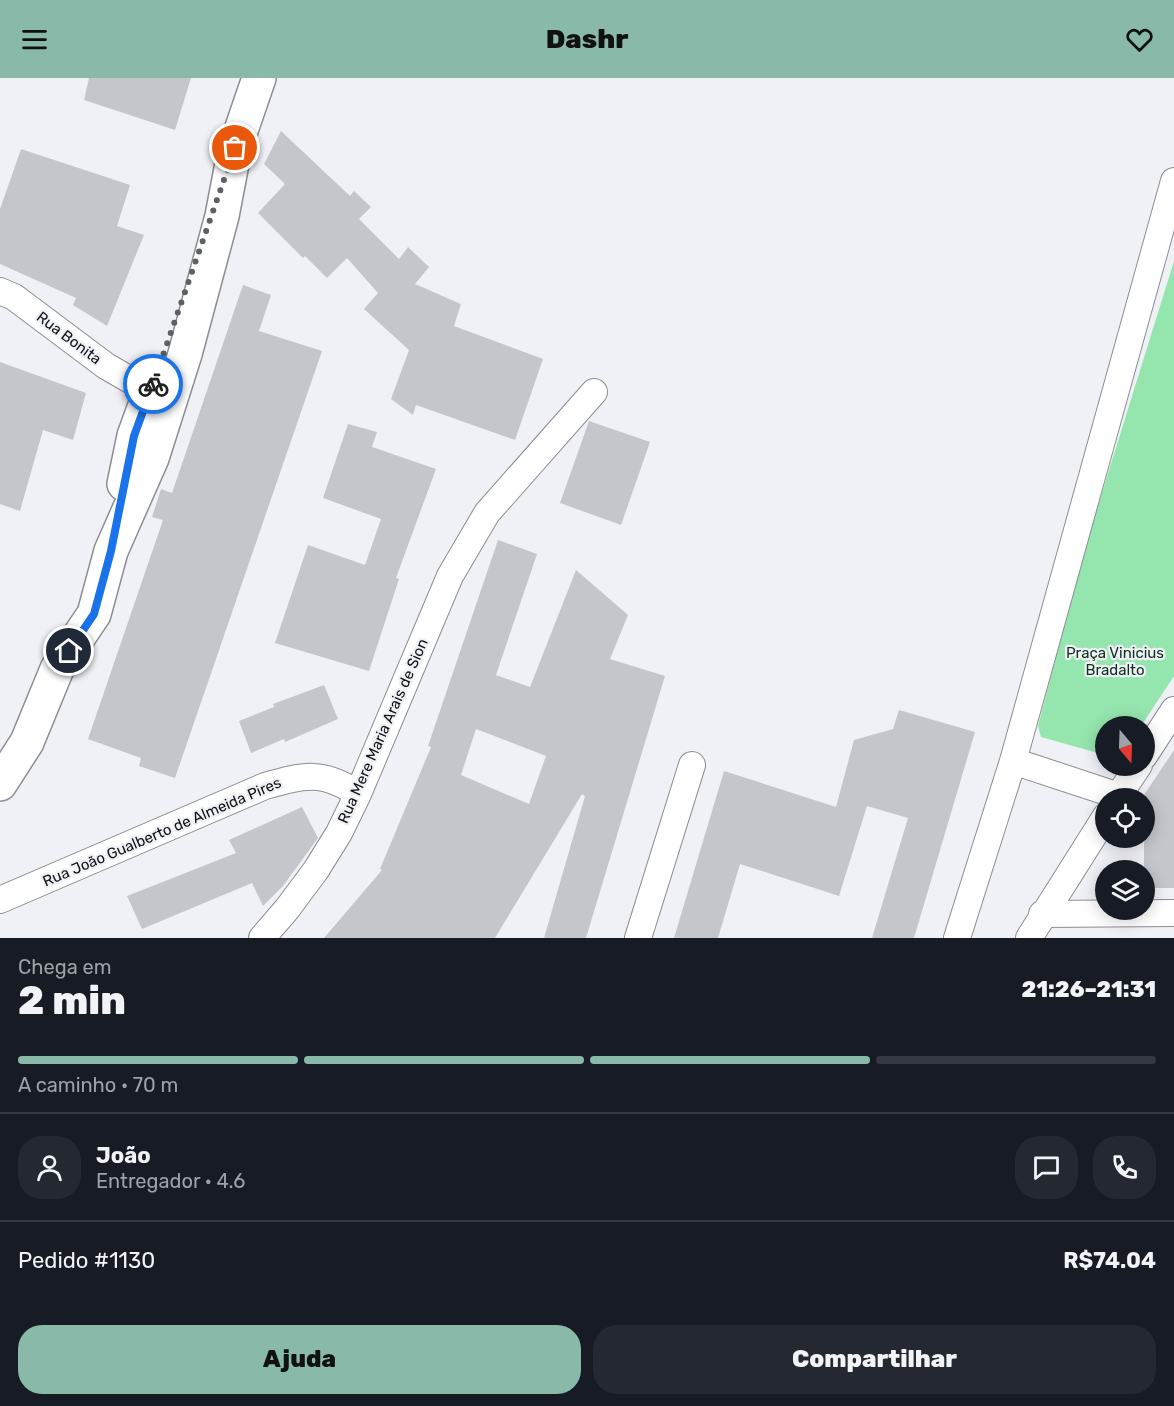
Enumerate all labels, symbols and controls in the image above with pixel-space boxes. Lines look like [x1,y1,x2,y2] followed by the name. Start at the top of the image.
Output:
[18,23,51,56] icon: menu
[546,23,628,55] text: Dashr
[1123,23,1156,56] icon: heart
[209,122,260,173] pin
[218,131,251,164] icon: bag
[33,308,105,368] street label: Rua Bonita
[123,354,183,414] courier
[137,368,170,401] icon: bike
[43,625,94,676] pin
[52,634,85,667] icon: home
[334,636,432,826] street label: Rua Mere Maria Arais de Sion
[1066,644,1164,679] park label: Praça Vinicius Bradalto
[1095,716,1155,776] north arrow
[1095,716,1155,920] map controls
[40,773,284,891] street label: Rua João Gualberto de Almeida Pires
[1095,788,1155,848] button: locate
[1095,860,1155,920] button: layers
[18,955,112,979] text: Chega em
[1022,976,1156,1003] text: 21:26–21:31
[18,978,126,1024] text: 2 min
[18,1073,178,1097] text: A caminho · 70 m
[18,1136,81,1199] button: person
[1015,1136,1078,1199] button: chat
[1093,1136,1156,1199] button: phone
[96,1142,151,1169] text: João
[96,1169,245,1193] text: Entregador · 4.6
[18,1247,155,1274] text: Pedido #1130
[1063,1247,1156,1274] text: R$74.04
[18,1325,581,1394] button: Ajuda
[593,1325,1156,1394] button: Compartilhar

